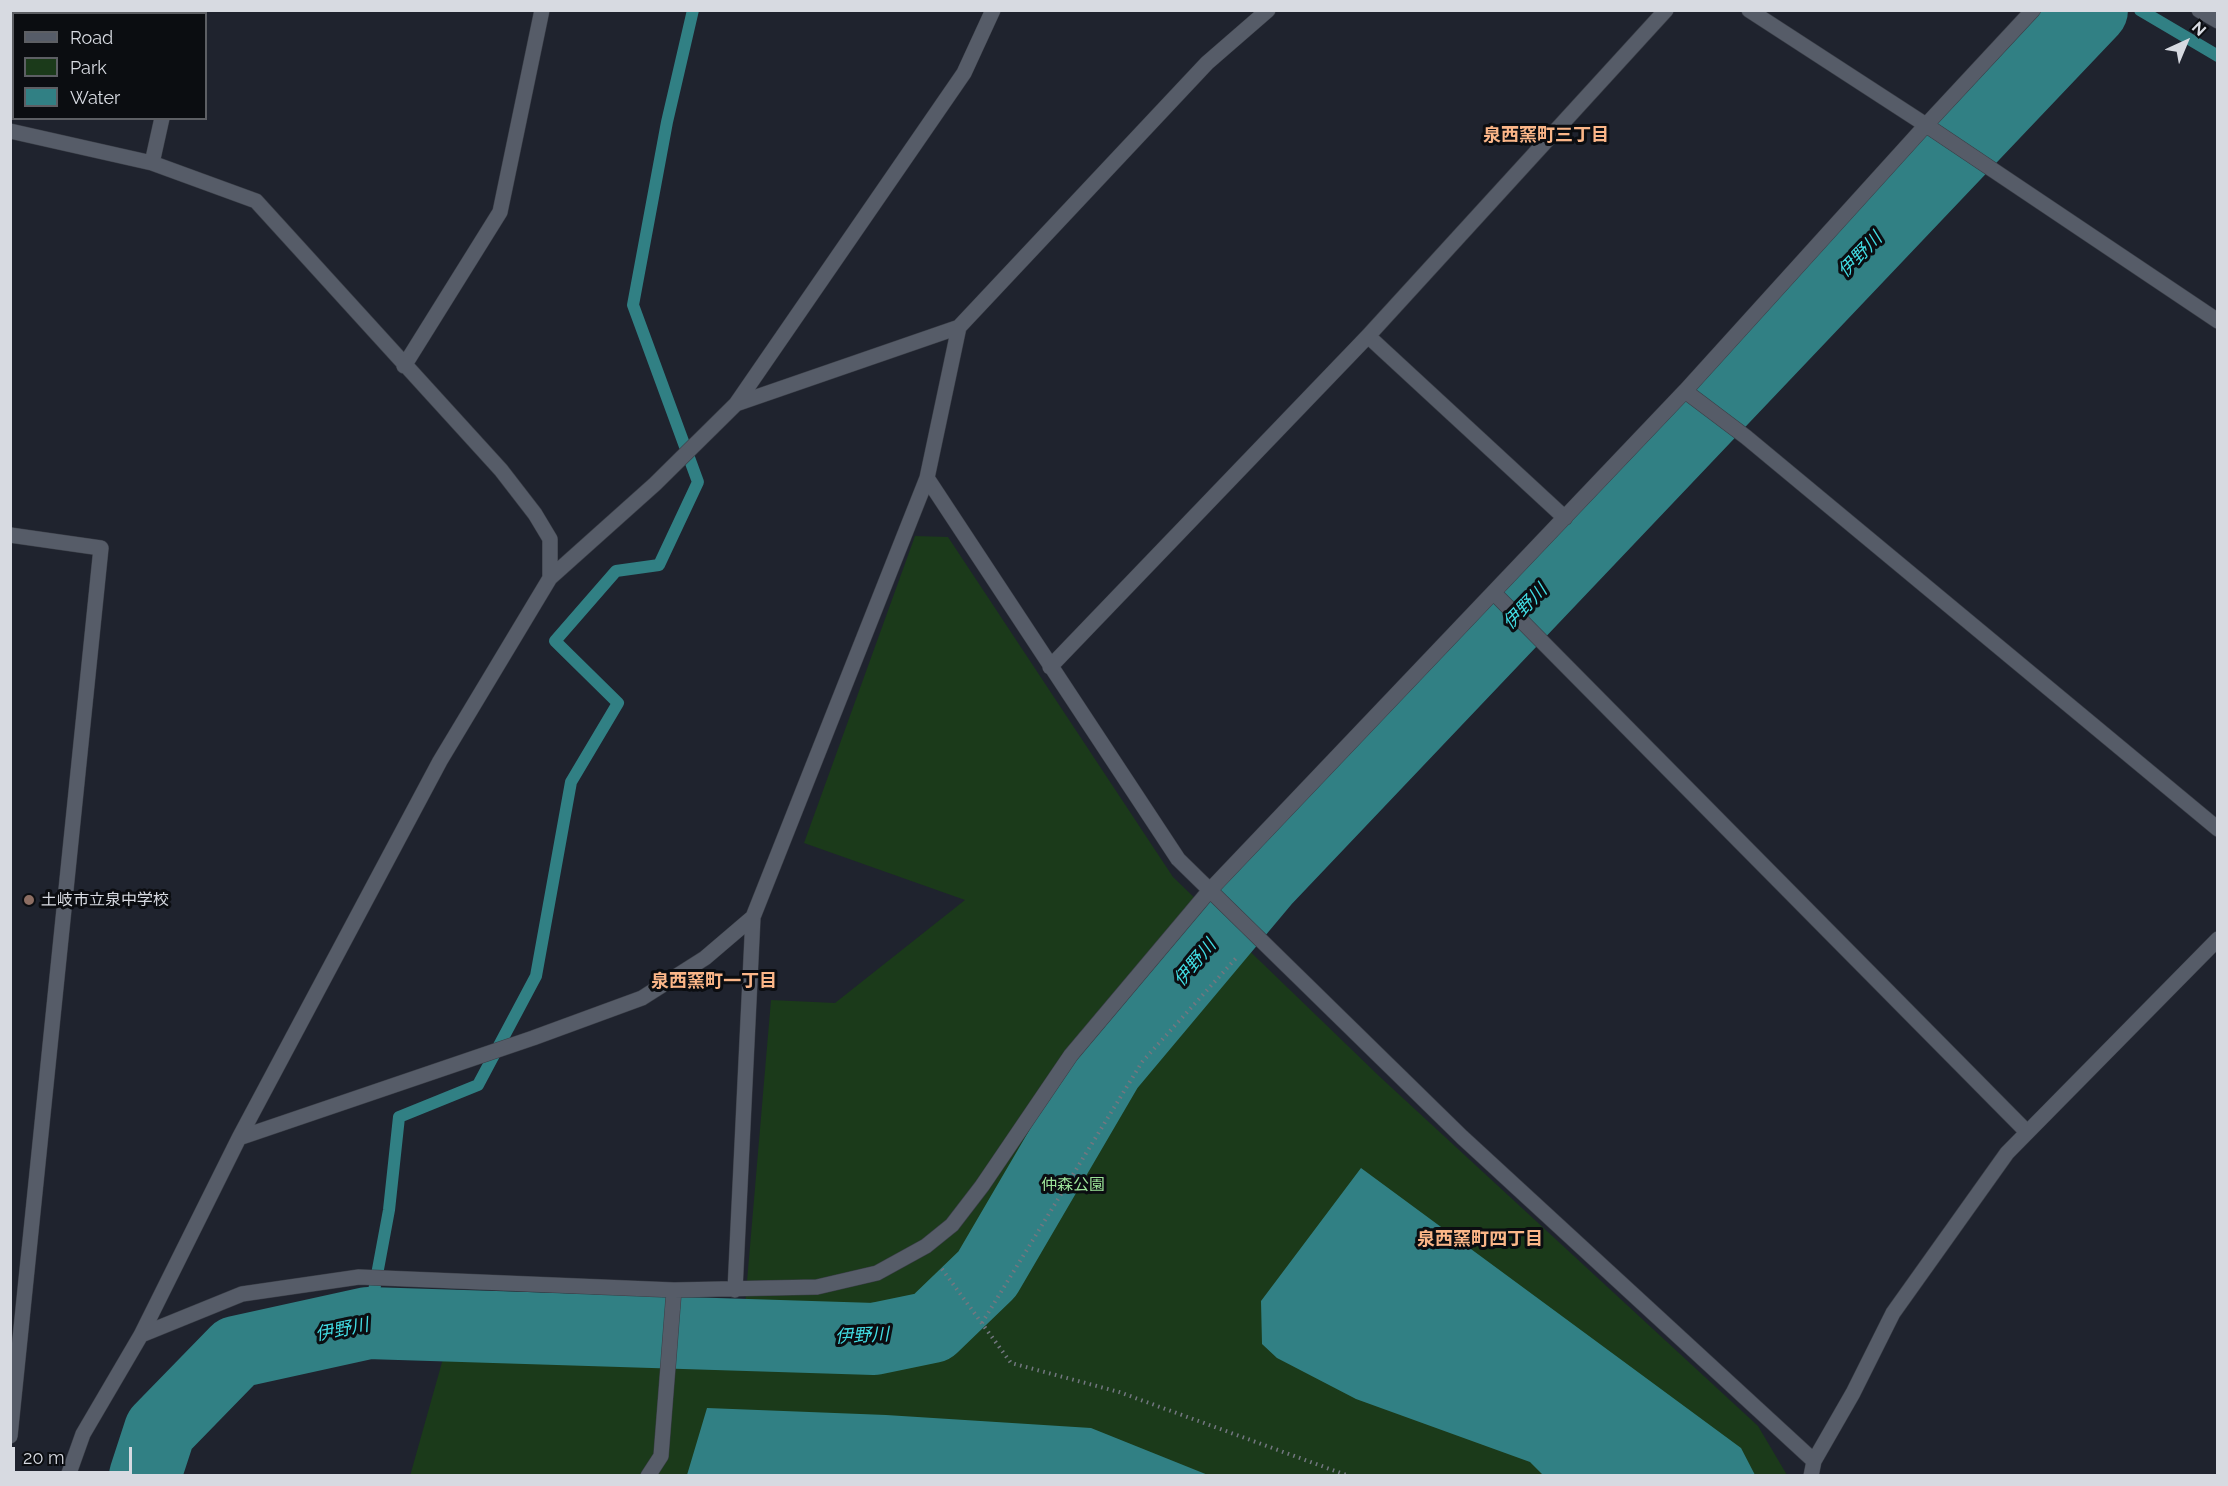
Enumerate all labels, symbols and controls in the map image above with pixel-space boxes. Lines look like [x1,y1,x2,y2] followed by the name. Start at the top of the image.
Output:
[12,12,207,120] legend
[2156,12,2216,72] north arrow
[2188,18,2210,40] text: N
[70,27,113,48] text: Road
[70,57,107,78] text: Park
[70,87,120,108] text: Water
[1483,125,1609,147] district label: 泉西窯町三丁目
[1833,228,1887,282] water label: 伊野川
[1498,580,1552,634] water label: 伊野川
[41,890,169,910] place label: 土岐市立泉中学校
[22,893,36,907] marker: 土岐市立泉中学校
[1169,935,1221,991] water label: 伊野川
[651,971,777,993] district label: 泉西窯町一丁目
[1041,1175,1105,1195] park label: 仲森公園
[1417,1229,1543,1251] district label: 泉西窯町四丁目
[313,1314,371,1346] water label: 伊野川
[834,1324,890,1348] water label: 伊野川
[15,1435,135,1473] scale bar
[23,1447,65,1468] text: 20 m

